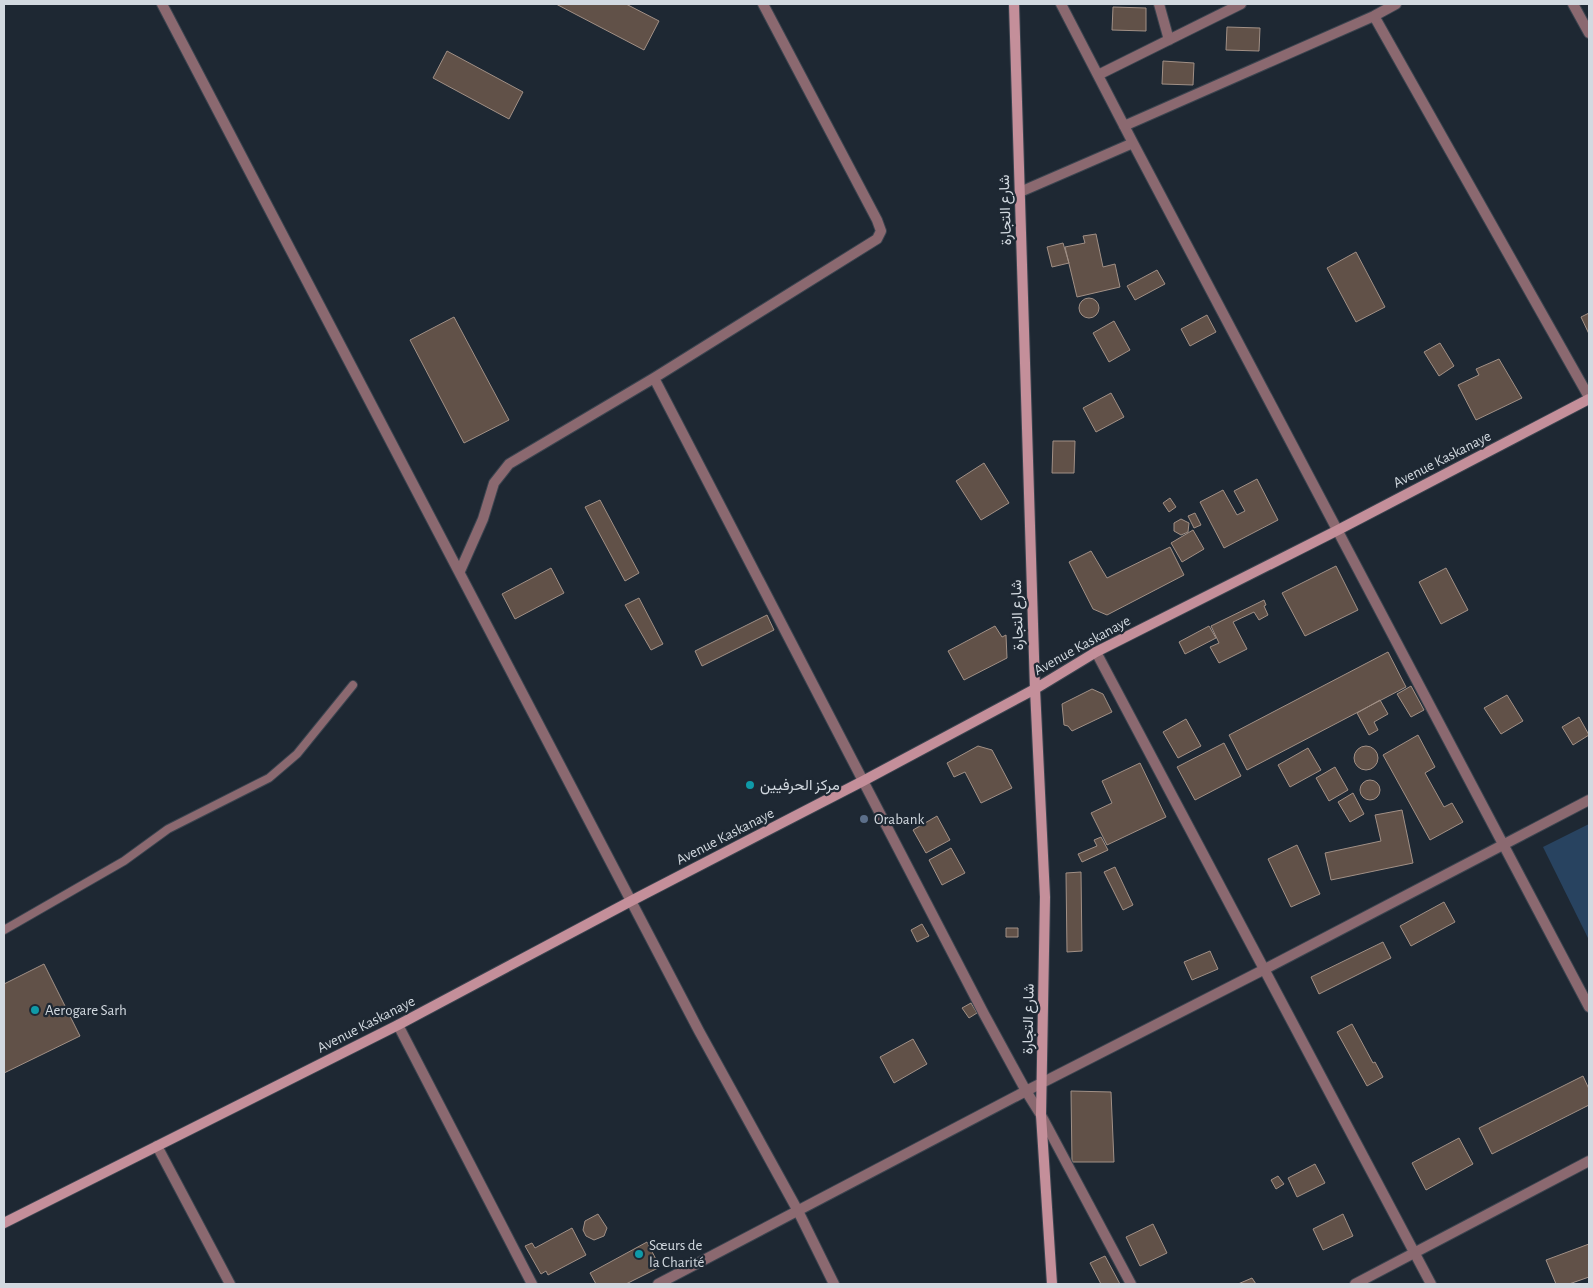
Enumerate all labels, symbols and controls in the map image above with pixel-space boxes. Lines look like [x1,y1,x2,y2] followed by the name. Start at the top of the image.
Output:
[997,174,1017,246] street label: شارع التجارة
[1391,428,1494,491] street label: Avenue Kaskanaye
[1009,579,1029,651] street label: شارع التجارة
[1032,613,1133,678] street label: Avenue Kaskanaye
[760,778,840,795] place label: مركز الحرفيين
[744,779,756,791] marker: مركز الحرفيين
[674,805,777,868] street label: Avenue Kaskanaye
[874,812,924,827] place label: Orabank
[858,813,870,825] marker: Orabank
[1020,983,1040,1055] street label: شارع التجارة
[315,993,418,1056] street label: Avenue Kaskanaye
[45,1003,127,1018] place label: Aerogare Sarh
[29,1004,41,1016] marker: Aerogare Sarh
[649,1238,705,1270] place label: Sœurs de la Charité
[633,1248,645,1260] marker: Sœurs de la Charité

